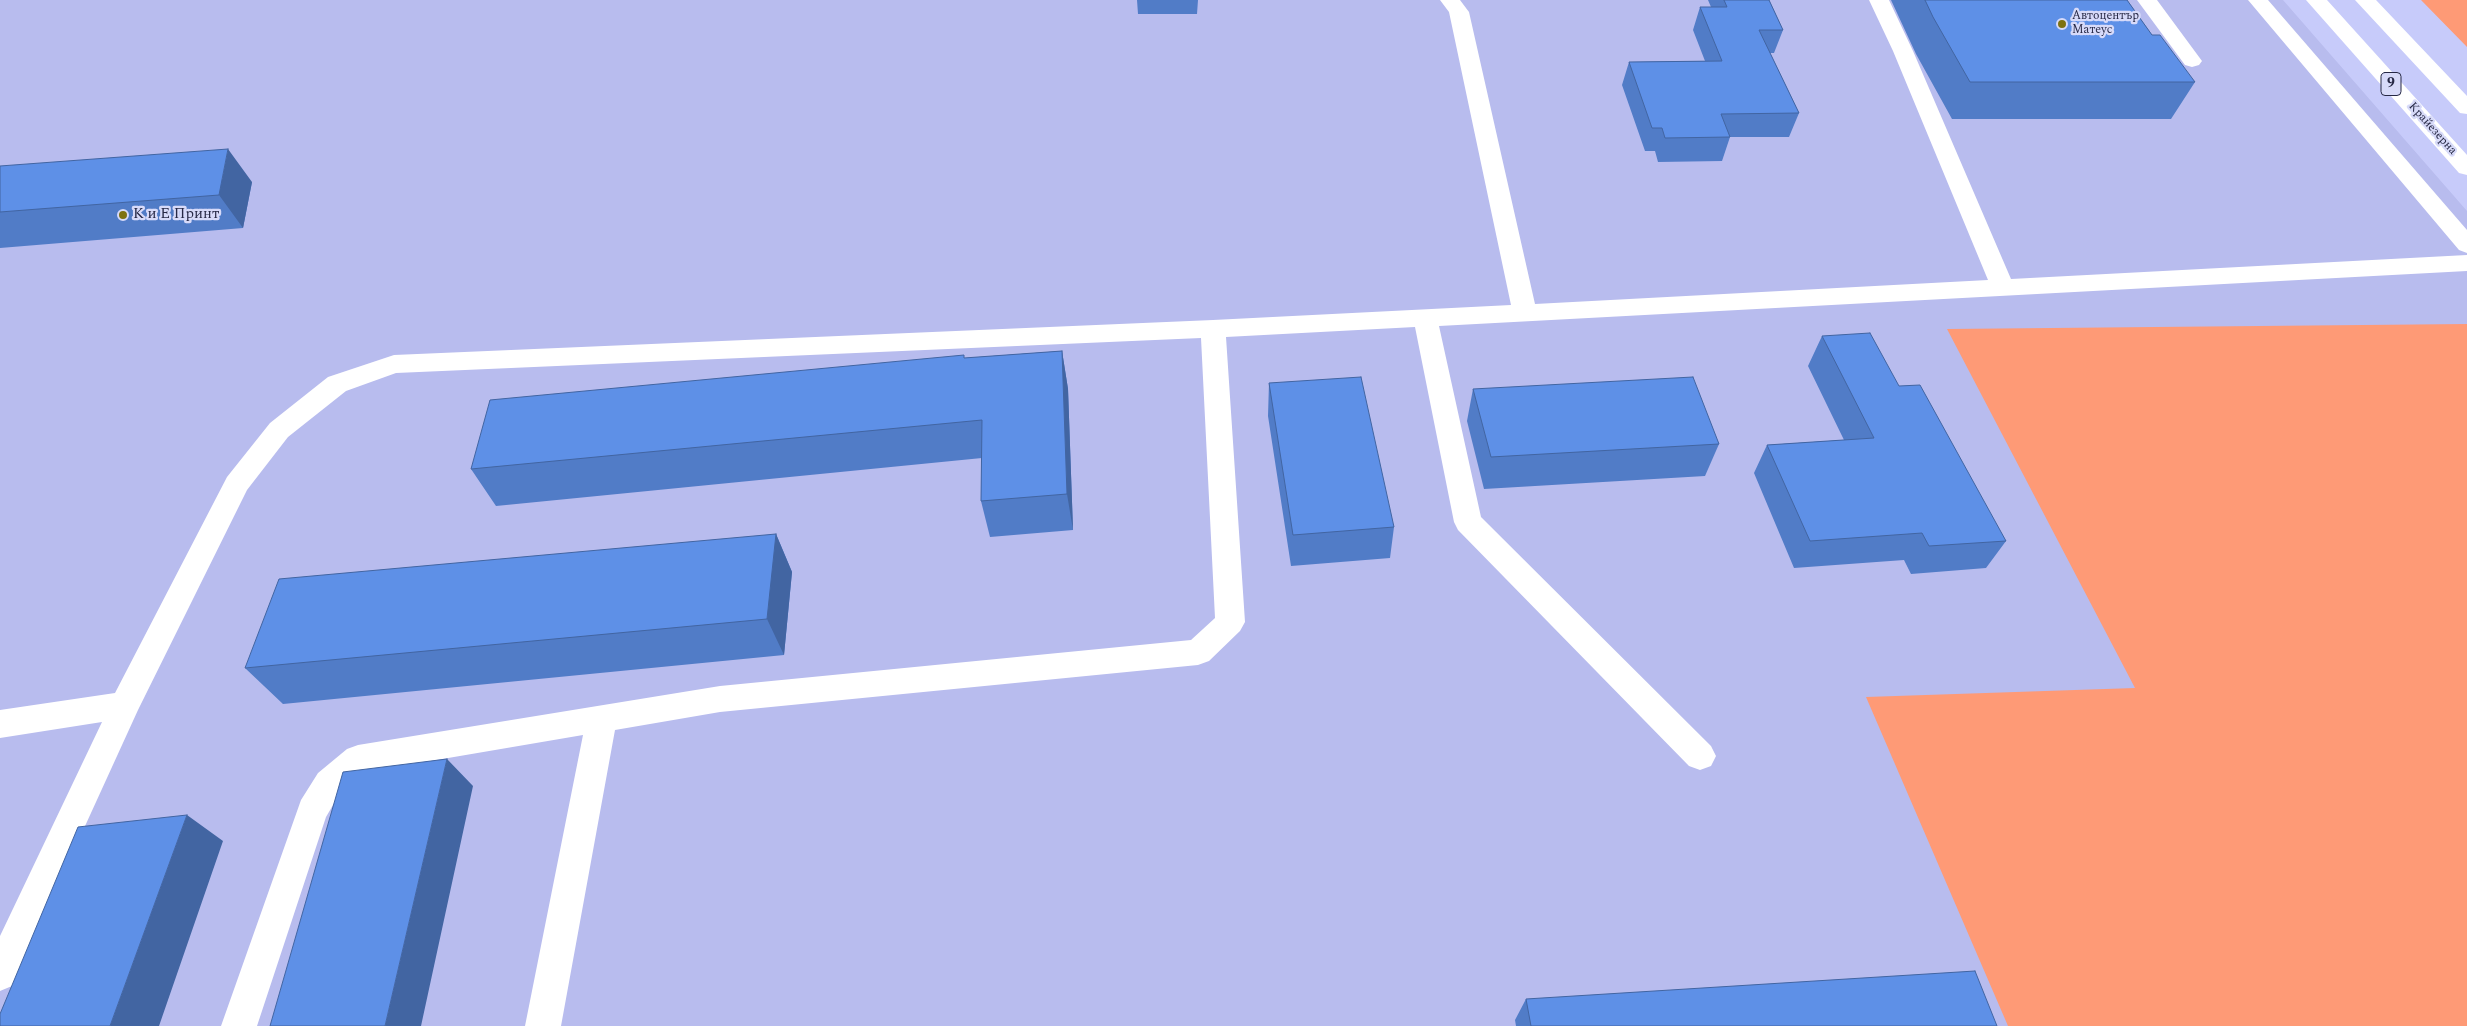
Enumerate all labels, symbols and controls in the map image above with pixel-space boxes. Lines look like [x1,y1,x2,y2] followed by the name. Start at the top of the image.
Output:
[2072,10,2139,38] place label: Автоцентър Матеус
[2056,18,2068,30] marker: Автоцентър Матеус
[2381,72,2401,96] road number: 9
[2405,100,2459,158] street label: Крайезерна
[133,206,219,224] place label: К и Е Принт
[117,209,129,221] marker: К и Е Принт

